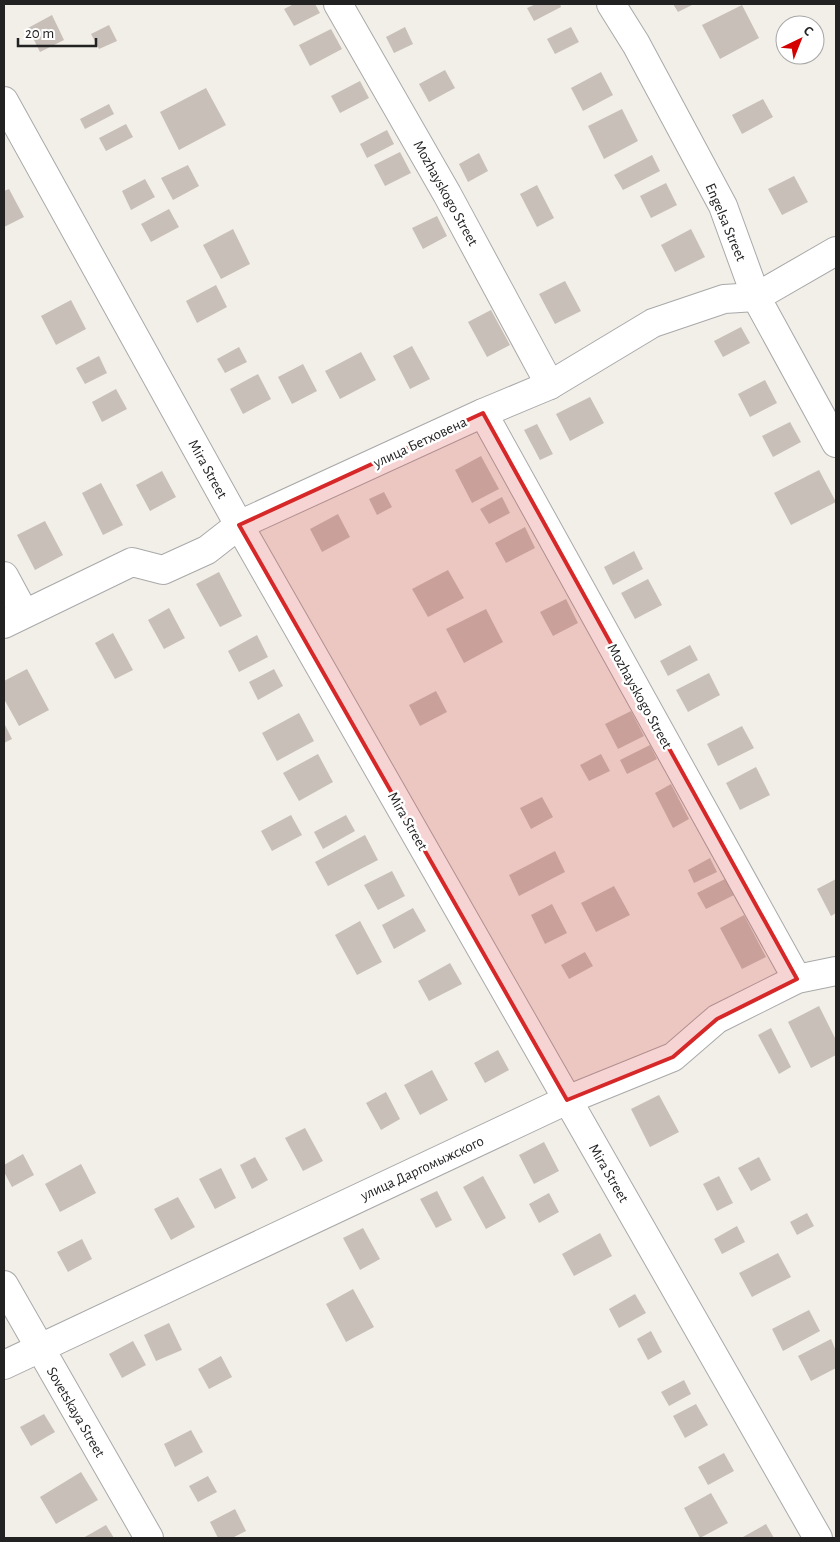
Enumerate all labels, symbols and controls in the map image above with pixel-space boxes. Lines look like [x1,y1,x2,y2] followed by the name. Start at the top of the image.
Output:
[18,15,95,47] scale bar
[775,15,825,65] north arrow
[801,23,816,39] text: С
[25,26,54,41] text: 20 m
[410,138,481,249] street label: Mozhayskogo Street
[702,181,749,264] street label: Engelsa Street
[370,414,469,471] street label: улица Бетховена
[185,437,230,501] street label: Mira Street
[604,641,675,752] street label: Mozhayskogo Street
[385,789,430,853] street label: Mira Street
[357,1133,486,1204] street label: улица Даргомыжского
[586,1141,631,1205] street label: Mira Street
[44,1365,108,1460] street label: Sovetskaya Street

